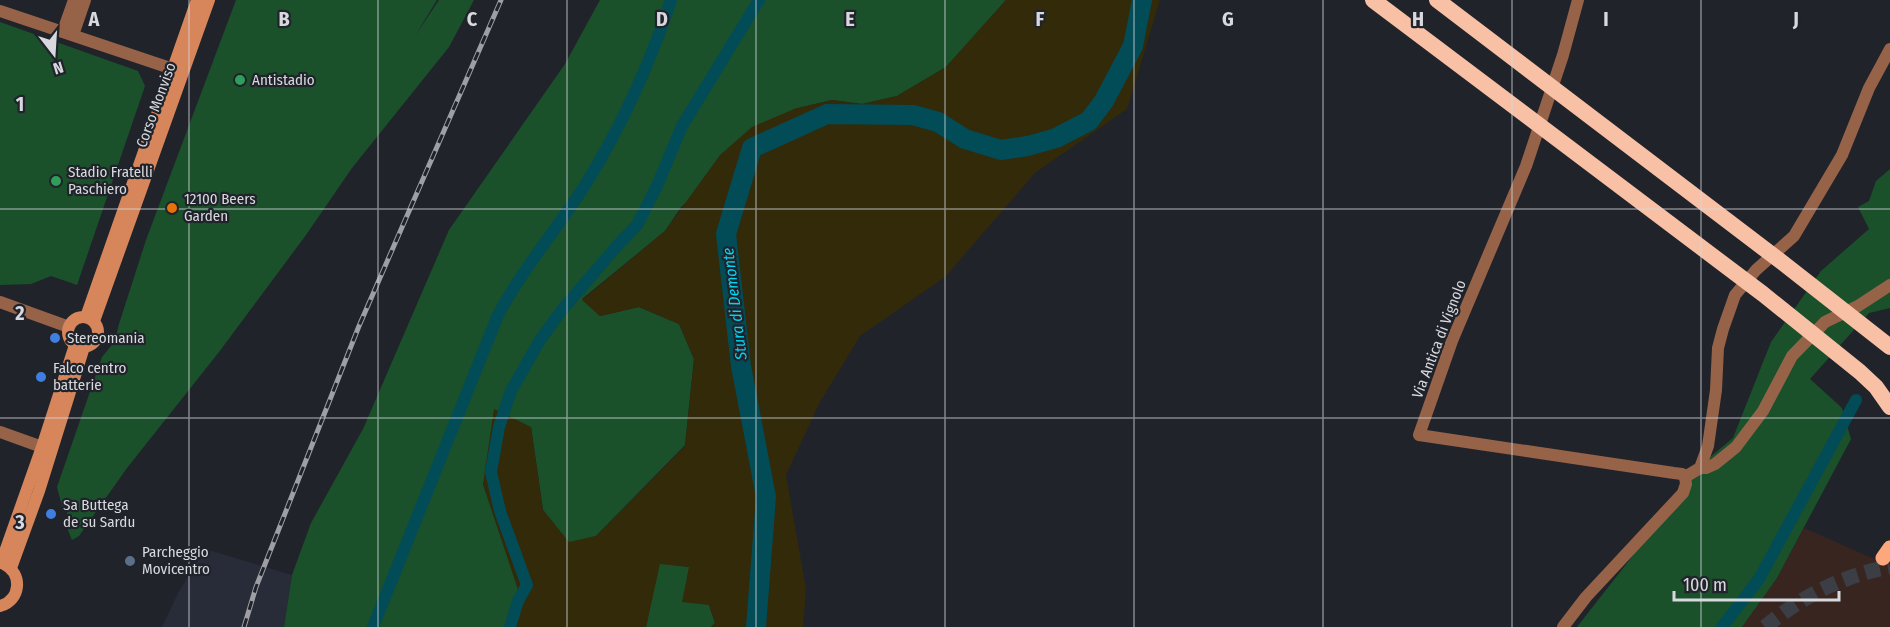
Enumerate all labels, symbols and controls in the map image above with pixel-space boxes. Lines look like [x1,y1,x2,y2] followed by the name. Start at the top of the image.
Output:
[88,7,101,31] text: A
[278,7,290,31] text: B
[467,7,478,31] text: C
[656,7,668,31] text: D
[845,7,855,31] text: E
[1036,7,1045,31] text: F
[1222,7,1234,31] text: G
[1412,7,1424,31] text: H
[1603,7,1609,31] text: I
[1792,7,1799,31] text: J
[24,24,84,84] north arrow
[51,57,66,78] text: N
[132,60,180,150] street label: Corso Monviso
[252,71,315,89] place label: Antistadio
[233,73,247,87] marker: Antistadio
[16,92,24,116] text: 1
[68,163,153,198] place label: Stadio Fratelli Paschiero
[49,174,63,188] marker: Stadio Fratelli Paschiero
[184,190,256,225] place label: 12100 Beers Garden
[165,201,179,215] marker: 12100 Beers Garden
[718,246,751,362] water label: Stura di Demonte
[1408,277,1470,401] street label: Via Antica di Vignolo
[14,301,25,325] text: 2
[67,329,145,347] place label: Stereomania
[48,331,62,345] marker: Stereomania
[53,359,126,394] place label: Falco centro batterie
[34,370,48,384] marker: Falco centro batterie
[63,496,135,531] place label: Sa Buttega de su Sardu
[44,507,58,521] marker: Sa Buttega de su Sardu
[14,510,25,534] text: 3
[142,543,210,578] place label: Parcheggio Movicentro
[123,554,137,568] marker: Parcheggio Movicentro
[1674,564,1839,602] scale bar
[1683,574,1727,596] text: 100 m

